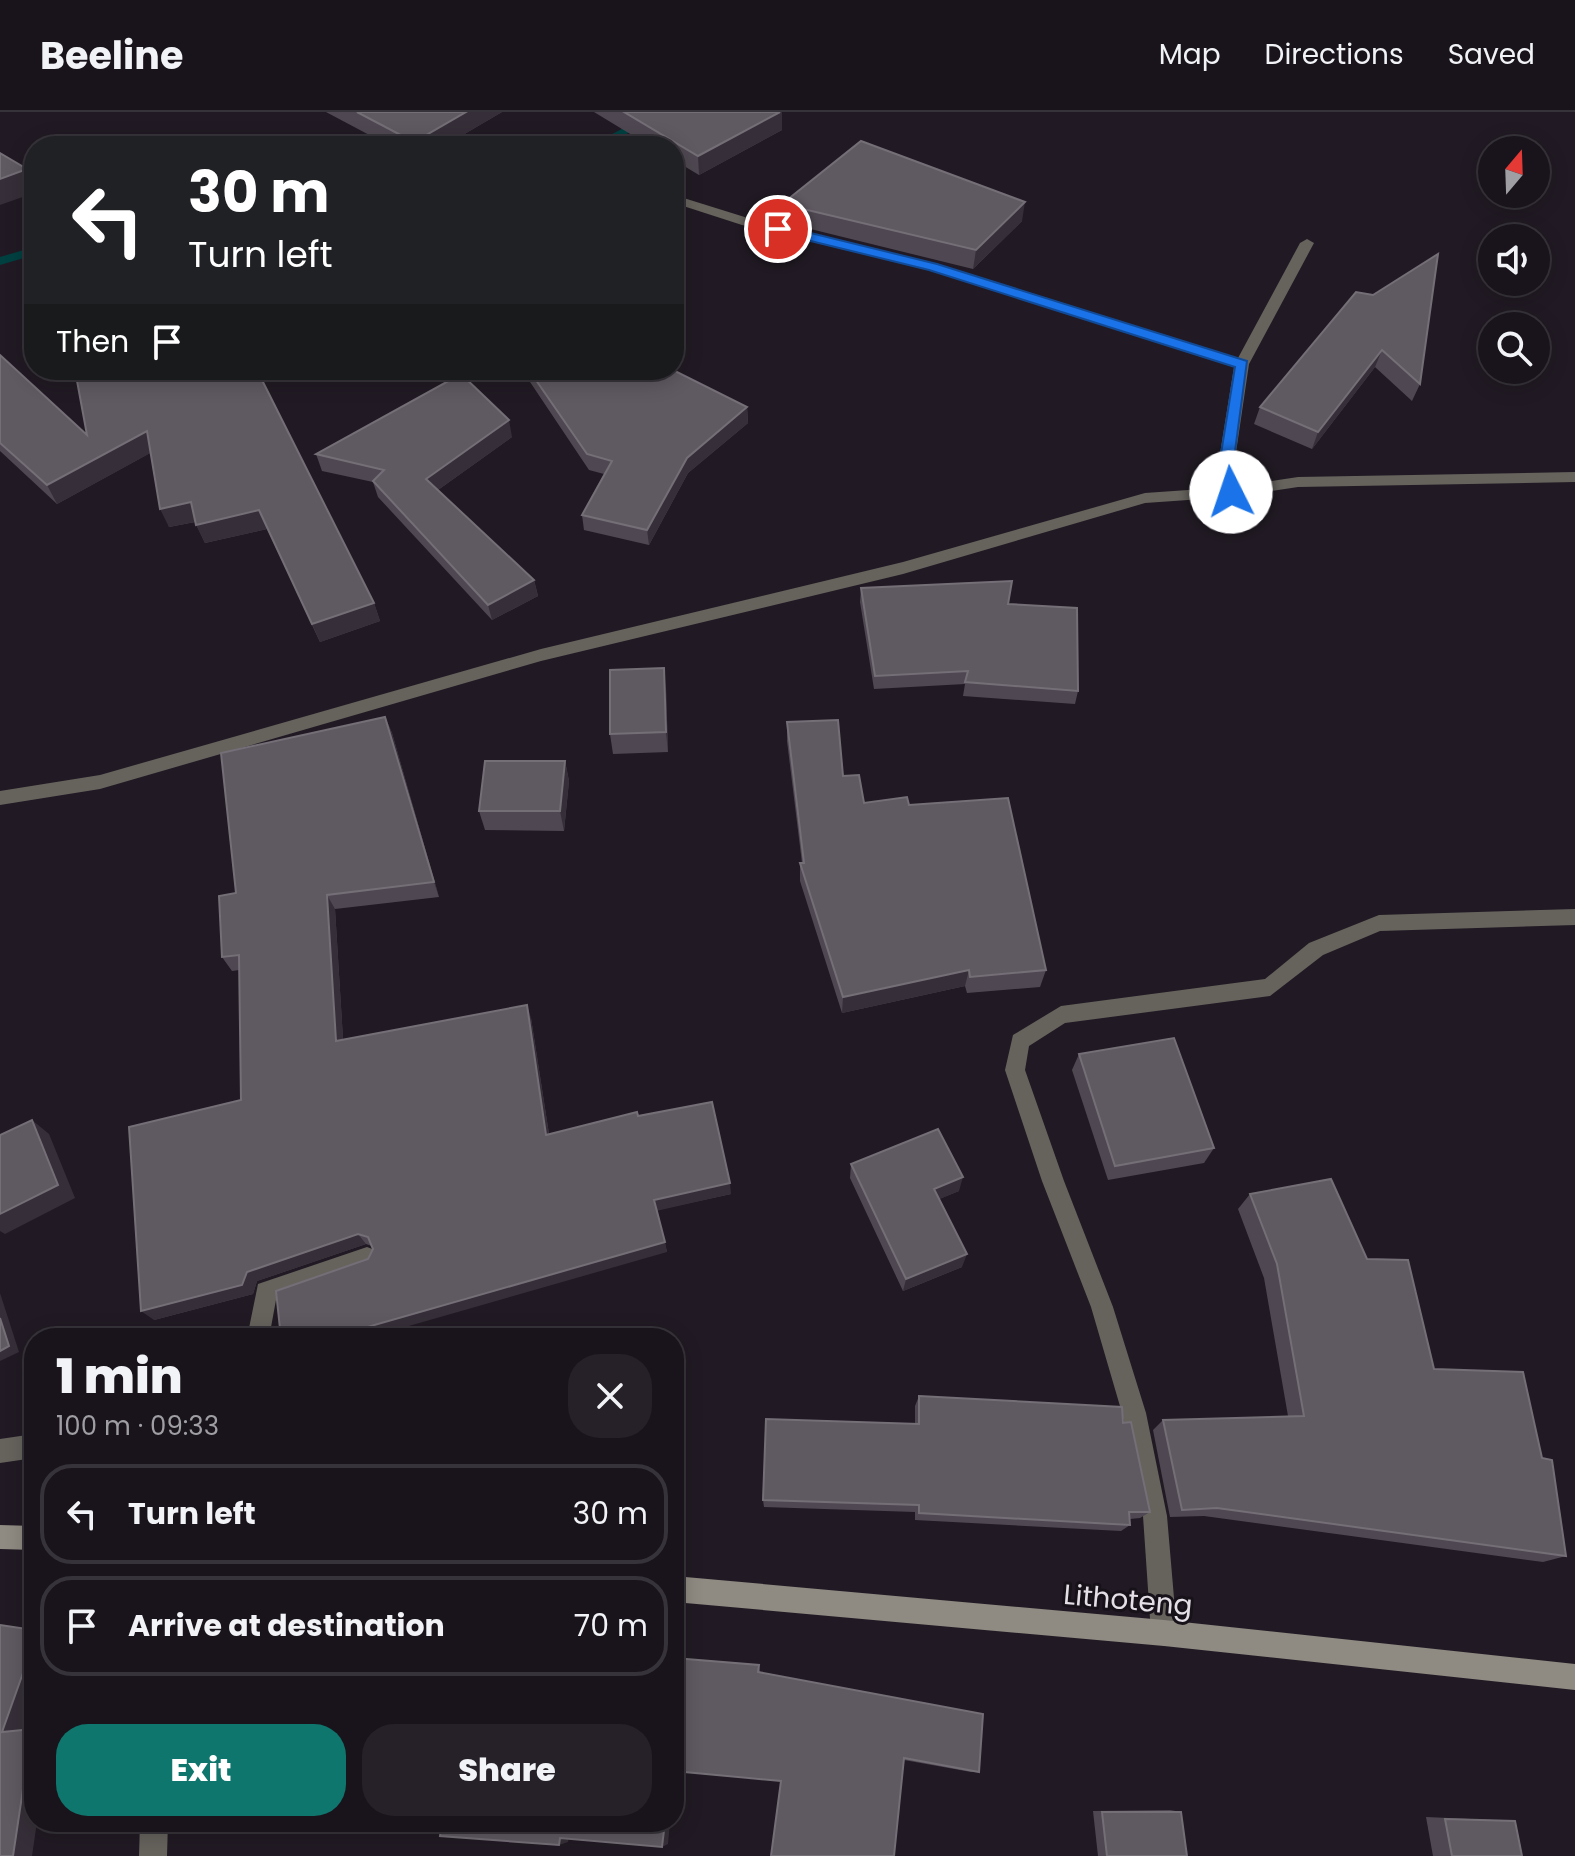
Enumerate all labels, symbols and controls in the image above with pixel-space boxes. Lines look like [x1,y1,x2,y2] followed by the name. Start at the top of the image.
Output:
[40,29,183,82] text: Beeline
[1159,35,1221,74] text: Map
[1265,35,1404,74] text: Directions
[1448,35,1535,74] text: Saved
[1478,136,1550,208] north arrow
[1478,136,1550,384] map controls
[188,153,330,232] text: 30 m
[56,168,160,272] icon: left
[744,195,812,263] pin
[756,207,800,251] icon: arrive
[1478,224,1550,296] button: sound
[188,229,333,280] text: Turn left
[1478,312,1550,384] button: search
[56,320,129,363] text: Then
[145,320,189,364] icon: arrive
[1189,450,1273,534] position arrow
[56,1343,183,1410] text: 1 min
[568,1354,652,1438] button: close
[56,1408,219,1444] text: 100 m · 09:33
[60,1492,104,1536] icon: left
[128,1492,256,1535] text: Turn left
[573,1492,648,1535] text: 30 m
[1062,1575,1194,1625] street label: Lithoteng
[60,1604,104,1648] icon: arrive
[128,1604,445,1647] text: Arrive at destination
[574,1604,648,1647] text: 70 m
[56,1724,346,1816] button: Exit
[362,1724,652,1816] button: Share

